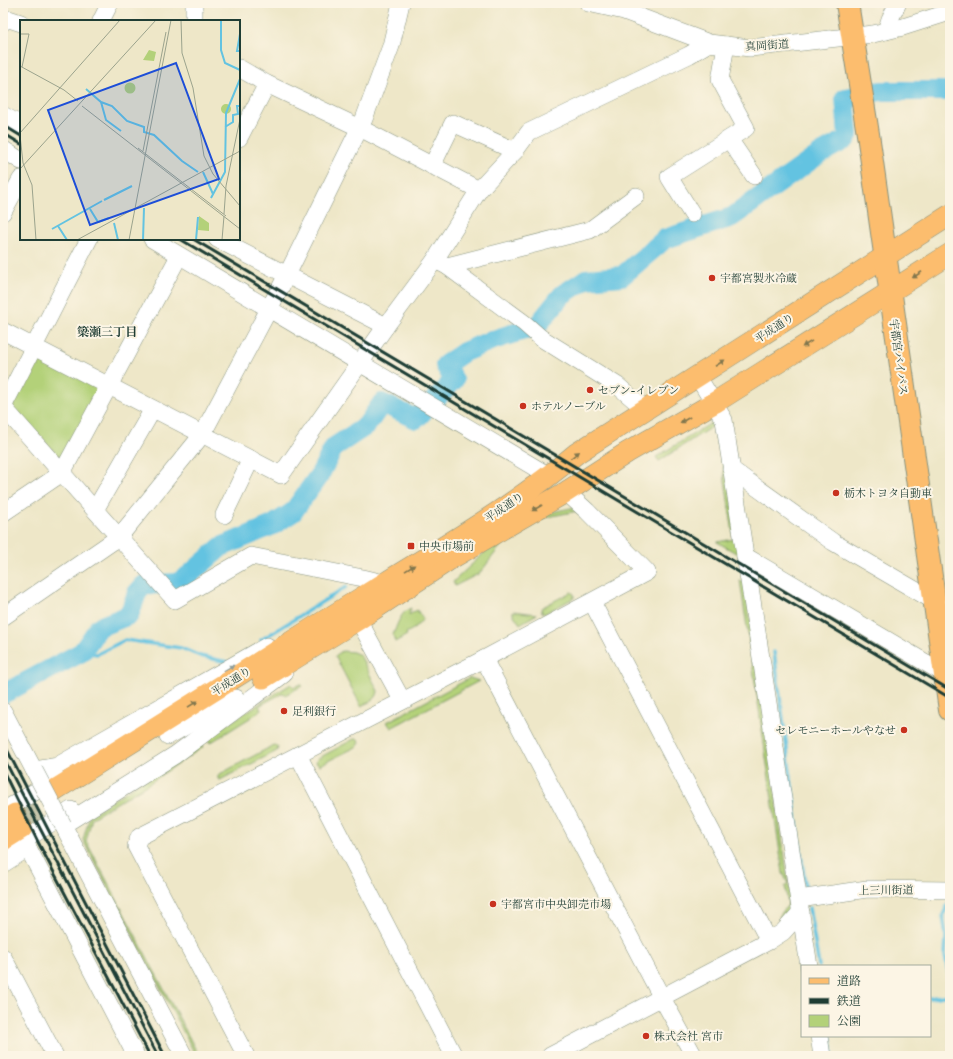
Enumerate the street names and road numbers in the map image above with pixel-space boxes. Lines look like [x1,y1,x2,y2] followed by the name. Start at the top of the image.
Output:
[745,36,789,54] street label: 真岡街道
[752,310,796,346] street label: 平成通り
[887,318,911,396] street label: 宇都宮バイパス
[482,489,526,525] street label: 平成通り
[209,663,253,699] street label: 平成通り
[858,883,914,897] street label: 上三川街道

